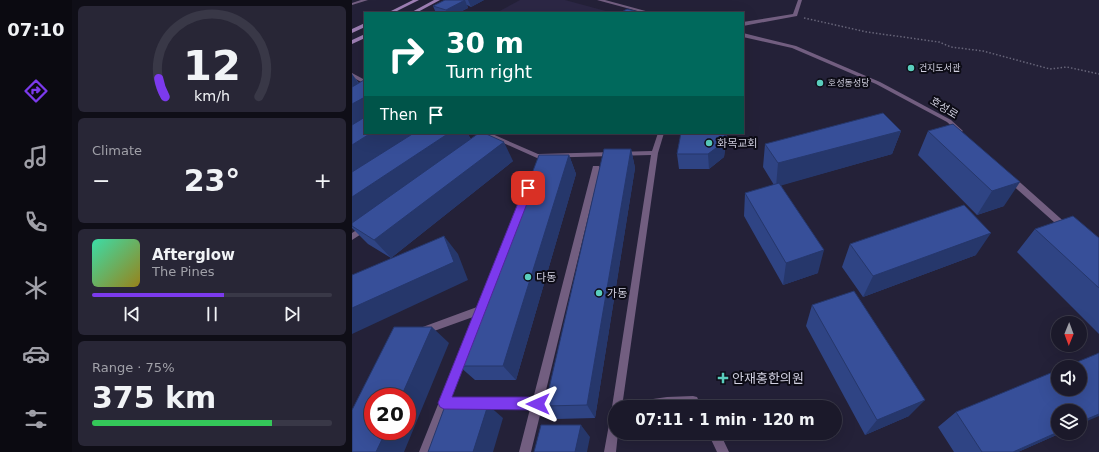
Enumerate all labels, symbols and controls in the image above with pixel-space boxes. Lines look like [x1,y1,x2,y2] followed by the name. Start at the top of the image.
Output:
[7,19,65,40] text: 07:10
[446,27,524,60] text: 30 m
[380,28,432,80] icon: right
[183,41,241,90] text: 12
[446,61,532,82] text: Turn right
[906,63,916,73] marker: 건지도서관
[919,63,961,73] place label: 건지도서관
[22,77,50,105] icon: directions
[815,78,825,88] marker: 호성동성당
[828,78,870,88] place label: 호성동성당
[194,87,230,103] text: km/h
[928,94,960,122] street label: 호성로
[425,104,447,126] icon: arrive
[380,106,417,124] text: Then
[717,137,757,150] place label: 화목교회
[704,138,714,148] marker: 화목교회
[22,143,50,171] icon: music
[92,143,142,158] text: Climate
[184,163,240,198] text: 23°
[92,168,110,193] text: −
[314,168,332,193] text: +
[511,171,545,205] pin
[517,177,539,199] icon: arrive
[22,208,50,236] icon: phone
[152,246,235,264] text: Afterglow
[152,264,215,279] text: The Pines
[536,271,556,284] place label: 다동
[523,272,533,282] marker: 다동
[22,274,50,302] icon: climate
[607,287,627,300] place label: 가동
[594,288,604,298] marker: 가동
[121,303,143,325] icon: previous
[201,303,223,325] icon: pause
[281,303,303,325] icon: next
[1051,316,1087,352] north arrow
[1051,316,1087,440] map controls
[22,340,50,368] icon: car
[92,360,175,375] text: Range · 75%
[1051,360,1087,396] button: sound
[732,371,804,386] place label: 안재홍한의원
[717,372,729,384] marker: 안재홍한의원
[92,380,216,415] text: 375 km
[517,383,559,425] position arrow
[364,388,416,440] speed limit sign: 20
[1051,404,1087,440] button: layers
[22,405,50,433] icon: filters
[635,411,815,429] text: 07:11 · 1 min · 120 m

